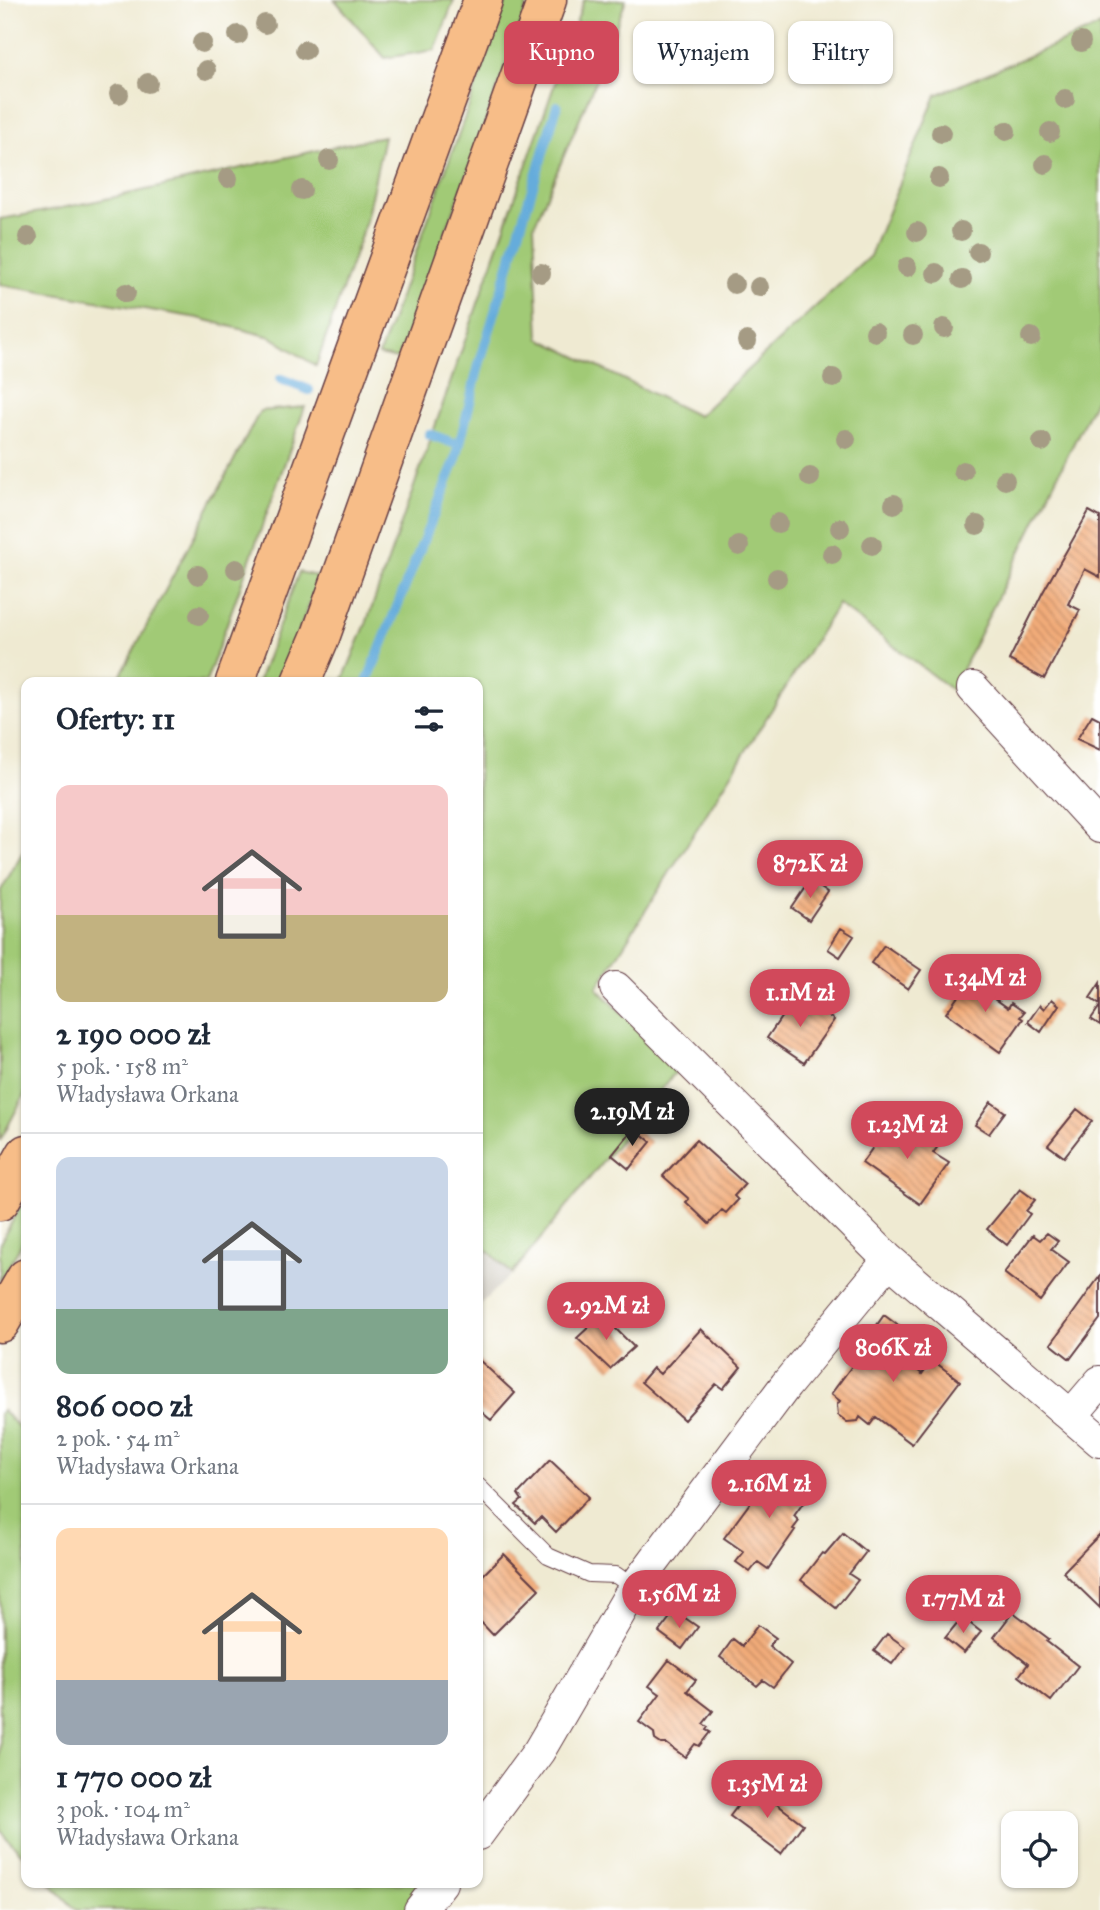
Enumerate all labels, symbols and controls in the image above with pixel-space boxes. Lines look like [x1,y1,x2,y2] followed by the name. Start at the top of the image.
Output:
[504,21,619,84] chip: Kupno
[633,21,774,84] chip: Wynajem
[788,21,893,84] chip: Filtry
[410,700,448,738] icon: filters
[56,701,175,737] text: Oferty: 11
[189,831,315,957] icon: home
[745,841,875,900] pin: 872K zł
[773,849,847,877] text: 872K zł
[913,954,1057,1014] pin: 1.34M zł
[944,963,1026,991] text: 1.34M zł
[735,970,865,1029] pin: 1.1M zł
[766,978,834,1006] text: 1.1M zł
[56,1016,210,1052] text: 2 190 000 zł
[56,1052,188,1080] text: 5 pok. · 158 m²
[56,1080,239,1108] text: Władysława Orkana
[560,1088,704,1148] pin: 2.19M zł
[590,1097,674,1125] text: 2.19M zł
[835,1102,979,1161] pin: 1.23M zł
[867,1110,947,1138] text: 1.23M zł
[189,1203,315,1329] icon: home
[534,1282,678,1342] pin: 2.92M zł
[563,1291,649,1319] text: 2.92M zł
[828,1324,958,1384] pin: 806K zł
[855,1333,931,1361] text: 806K zł
[56,1388,192,1424] text: 806 000 zł
[56,1424,180,1452] text: 2 pok. · 54 m²
[56,1452,239,1480] text: Władysława Orkana
[697,1460,841,1520] pin: 2.16M zł
[728,1469,810,1497] text: 2.16M zł
[607,1570,751,1630] pin: 1.56M zł
[189,1574,315,1700] icon: home
[891,1576,1035,1635] pin: 1.77M zł
[638,1579,720,1607] text: 1.56M zł
[922,1584,1004,1612] text: 1.77M zł
[56,1759,211,1795] text: 1 770 000 zł
[695,1760,839,1820] pin: 1.35M zł
[727,1769,807,1797] text: 1.35M zł
[56,1795,190,1823] text: 3 pok. · 104 m²
[1001,1811,1078,1888] map controls
[1001,1811,1078,1888] button: locate
[56,1823,239,1851] text: Władysława Orkana

